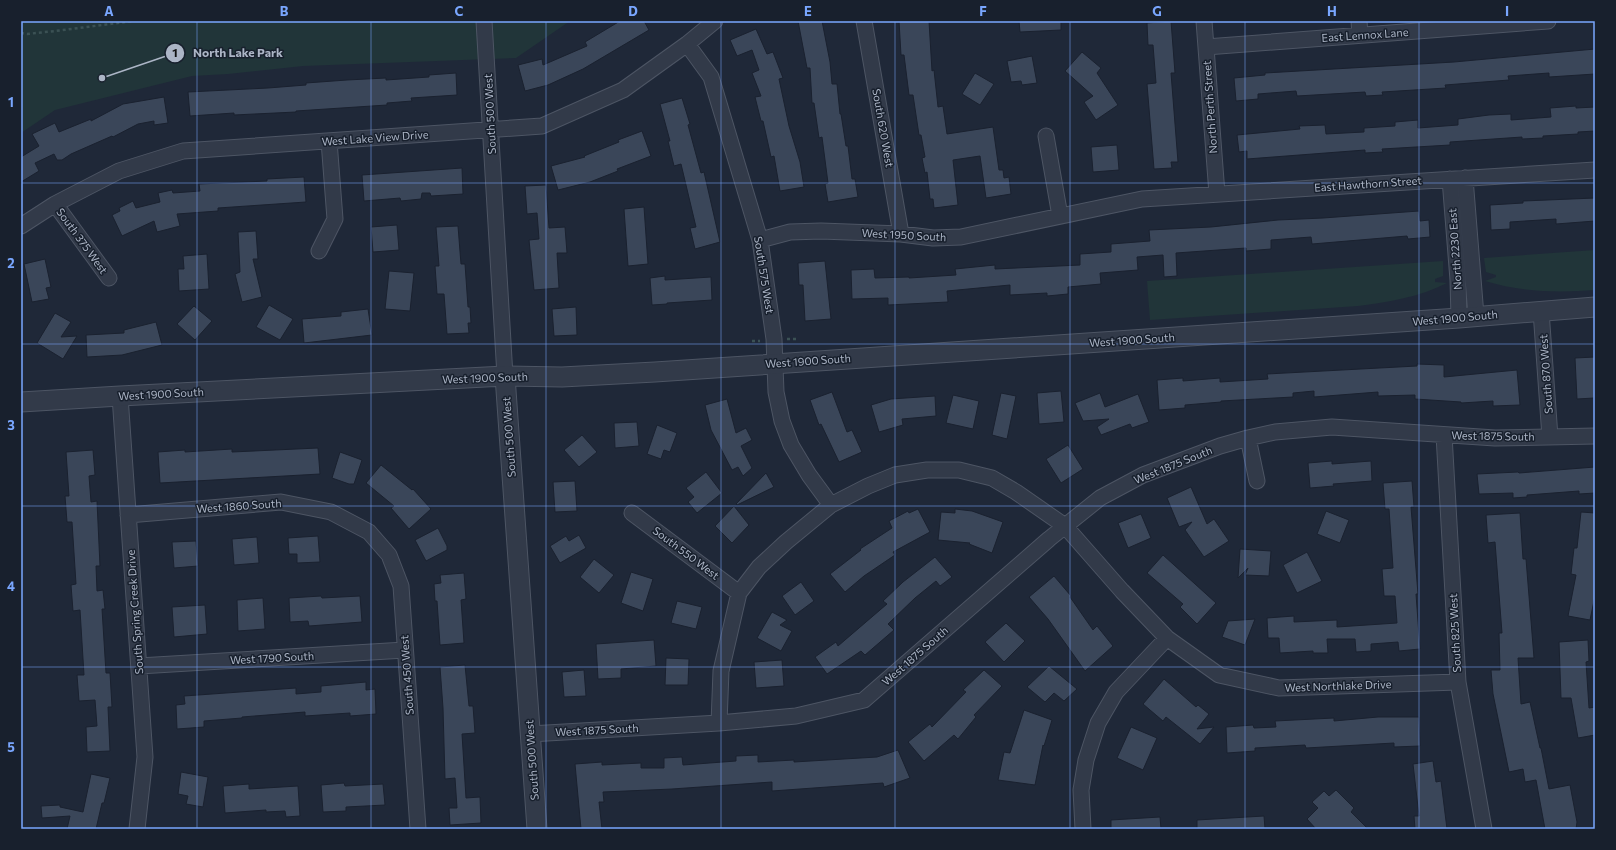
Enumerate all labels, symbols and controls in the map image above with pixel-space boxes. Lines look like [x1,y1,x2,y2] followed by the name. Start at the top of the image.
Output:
[104,3,114,19] text: A
[280,3,289,19] text: B
[455,3,464,19] text: C
[628,3,638,19] text: D
[804,3,812,19] text: E
[979,3,987,19] text: F
[1152,3,1162,19] text: G
[1327,3,1337,19] text: H
[1505,3,1509,19] text: I
[1321,25,1409,44] street label: East Lennox Lane
[165,41,291,65] callout: North Lake Park
[172,45,178,59] text: 1
[193,45,283,59] text: North Lake Park
[1200,60,1219,154] street label: North Perth Street
[481,73,498,155] street label: South 500 West
[870,87,897,169] street label: South 620 West
[8,94,14,110] text: 1
[321,127,429,148] street label: West Lake View Drive
[1314,173,1423,194] street label: East Hawthorn Street
[54,205,111,277] street label: South 375 West
[1445,207,1464,290] street label: North 2230 East
[861,226,947,243] street label: West 1950 South
[752,235,777,315] street label: South 575 West
[7,255,15,271] text: 2
[1412,307,1498,328] street label: West 1900 South
[1089,330,1175,349] street label: West 1900 South
[1536,333,1555,414] street label: South 870 West
[765,351,851,370] street label: West 1900 South
[442,370,528,385] street label: West 1900 South
[118,385,204,402] street label: West 1900 South
[499,396,518,478] street label: South 500 West
[7,417,15,433] text: 3
[1451,428,1535,443] street label: West 1875 South
[1132,443,1214,486] street label: West 1875 South
[196,496,282,515] street label: West 1860 South
[651,523,722,582] street label: South 550 West
[124,549,145,675] street label: South Spring Creek Drive
[7,578,15,594] text: 4
[1446,593,1463,673] street label: South 825 West
[879,623,950,688] street label: West 1875 South
[397,634,416,715] street label: South 450 West
[230,649,314,666] street label: West 1790 South
[1284,677,1392,694] street label: West Northlake Drive
[522,719,541,801] street label: South 500 West
[555,721,639,738] street label: West 1875 South
[7,739,15,755] text: 5

